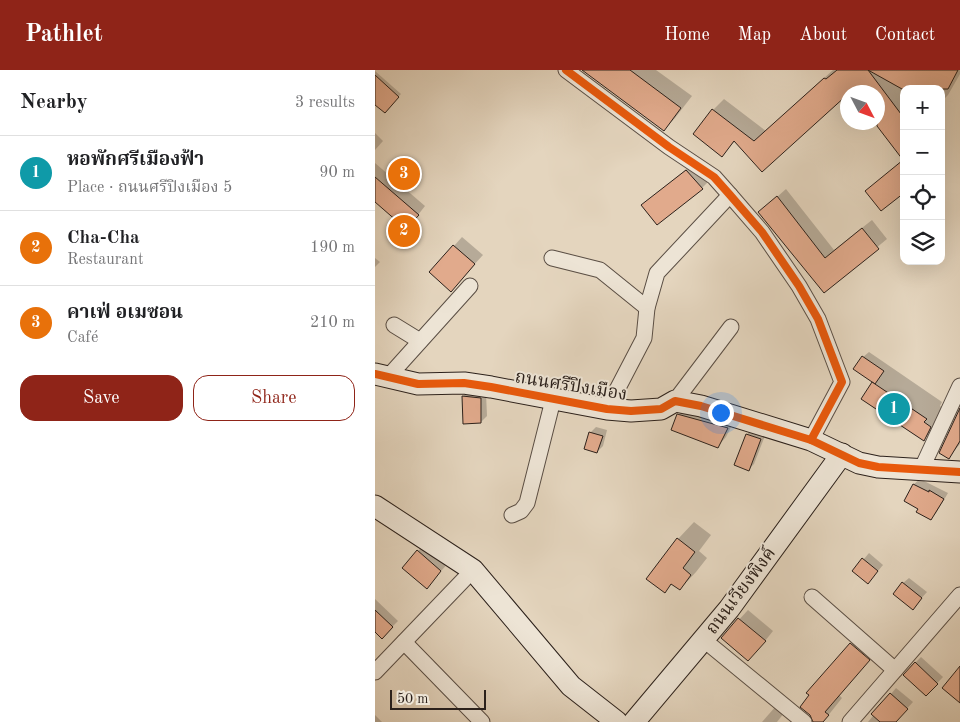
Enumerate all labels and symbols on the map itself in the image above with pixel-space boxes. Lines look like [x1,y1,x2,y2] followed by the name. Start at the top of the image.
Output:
[840,85,885,130] north arrow
[388,155,420,193] pin: 3
[388,212,420,250] pin: 2
[514,367,628,404] street label: ถนนศรีปิงเมือง
[878,390,910,428] pin: 1
[708,400,734,426] your location
[700,543,779,638] street label: ถนนเวียงพิงค์
[390,687,486,710] scale bar

